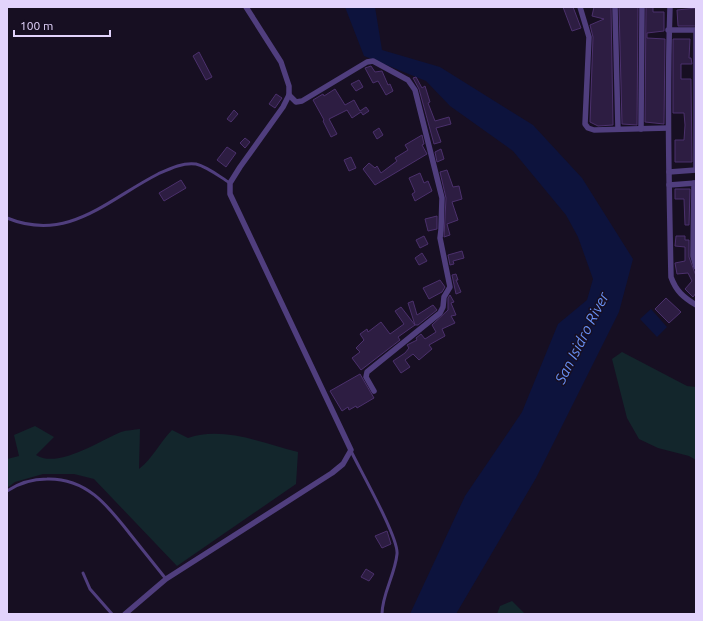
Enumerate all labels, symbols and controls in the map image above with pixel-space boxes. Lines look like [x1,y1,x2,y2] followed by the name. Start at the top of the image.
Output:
[14,12,110,38] scale bar
[20,19,53,32] text: 100 m
[551,288,612,387] water label: San Isidro River

